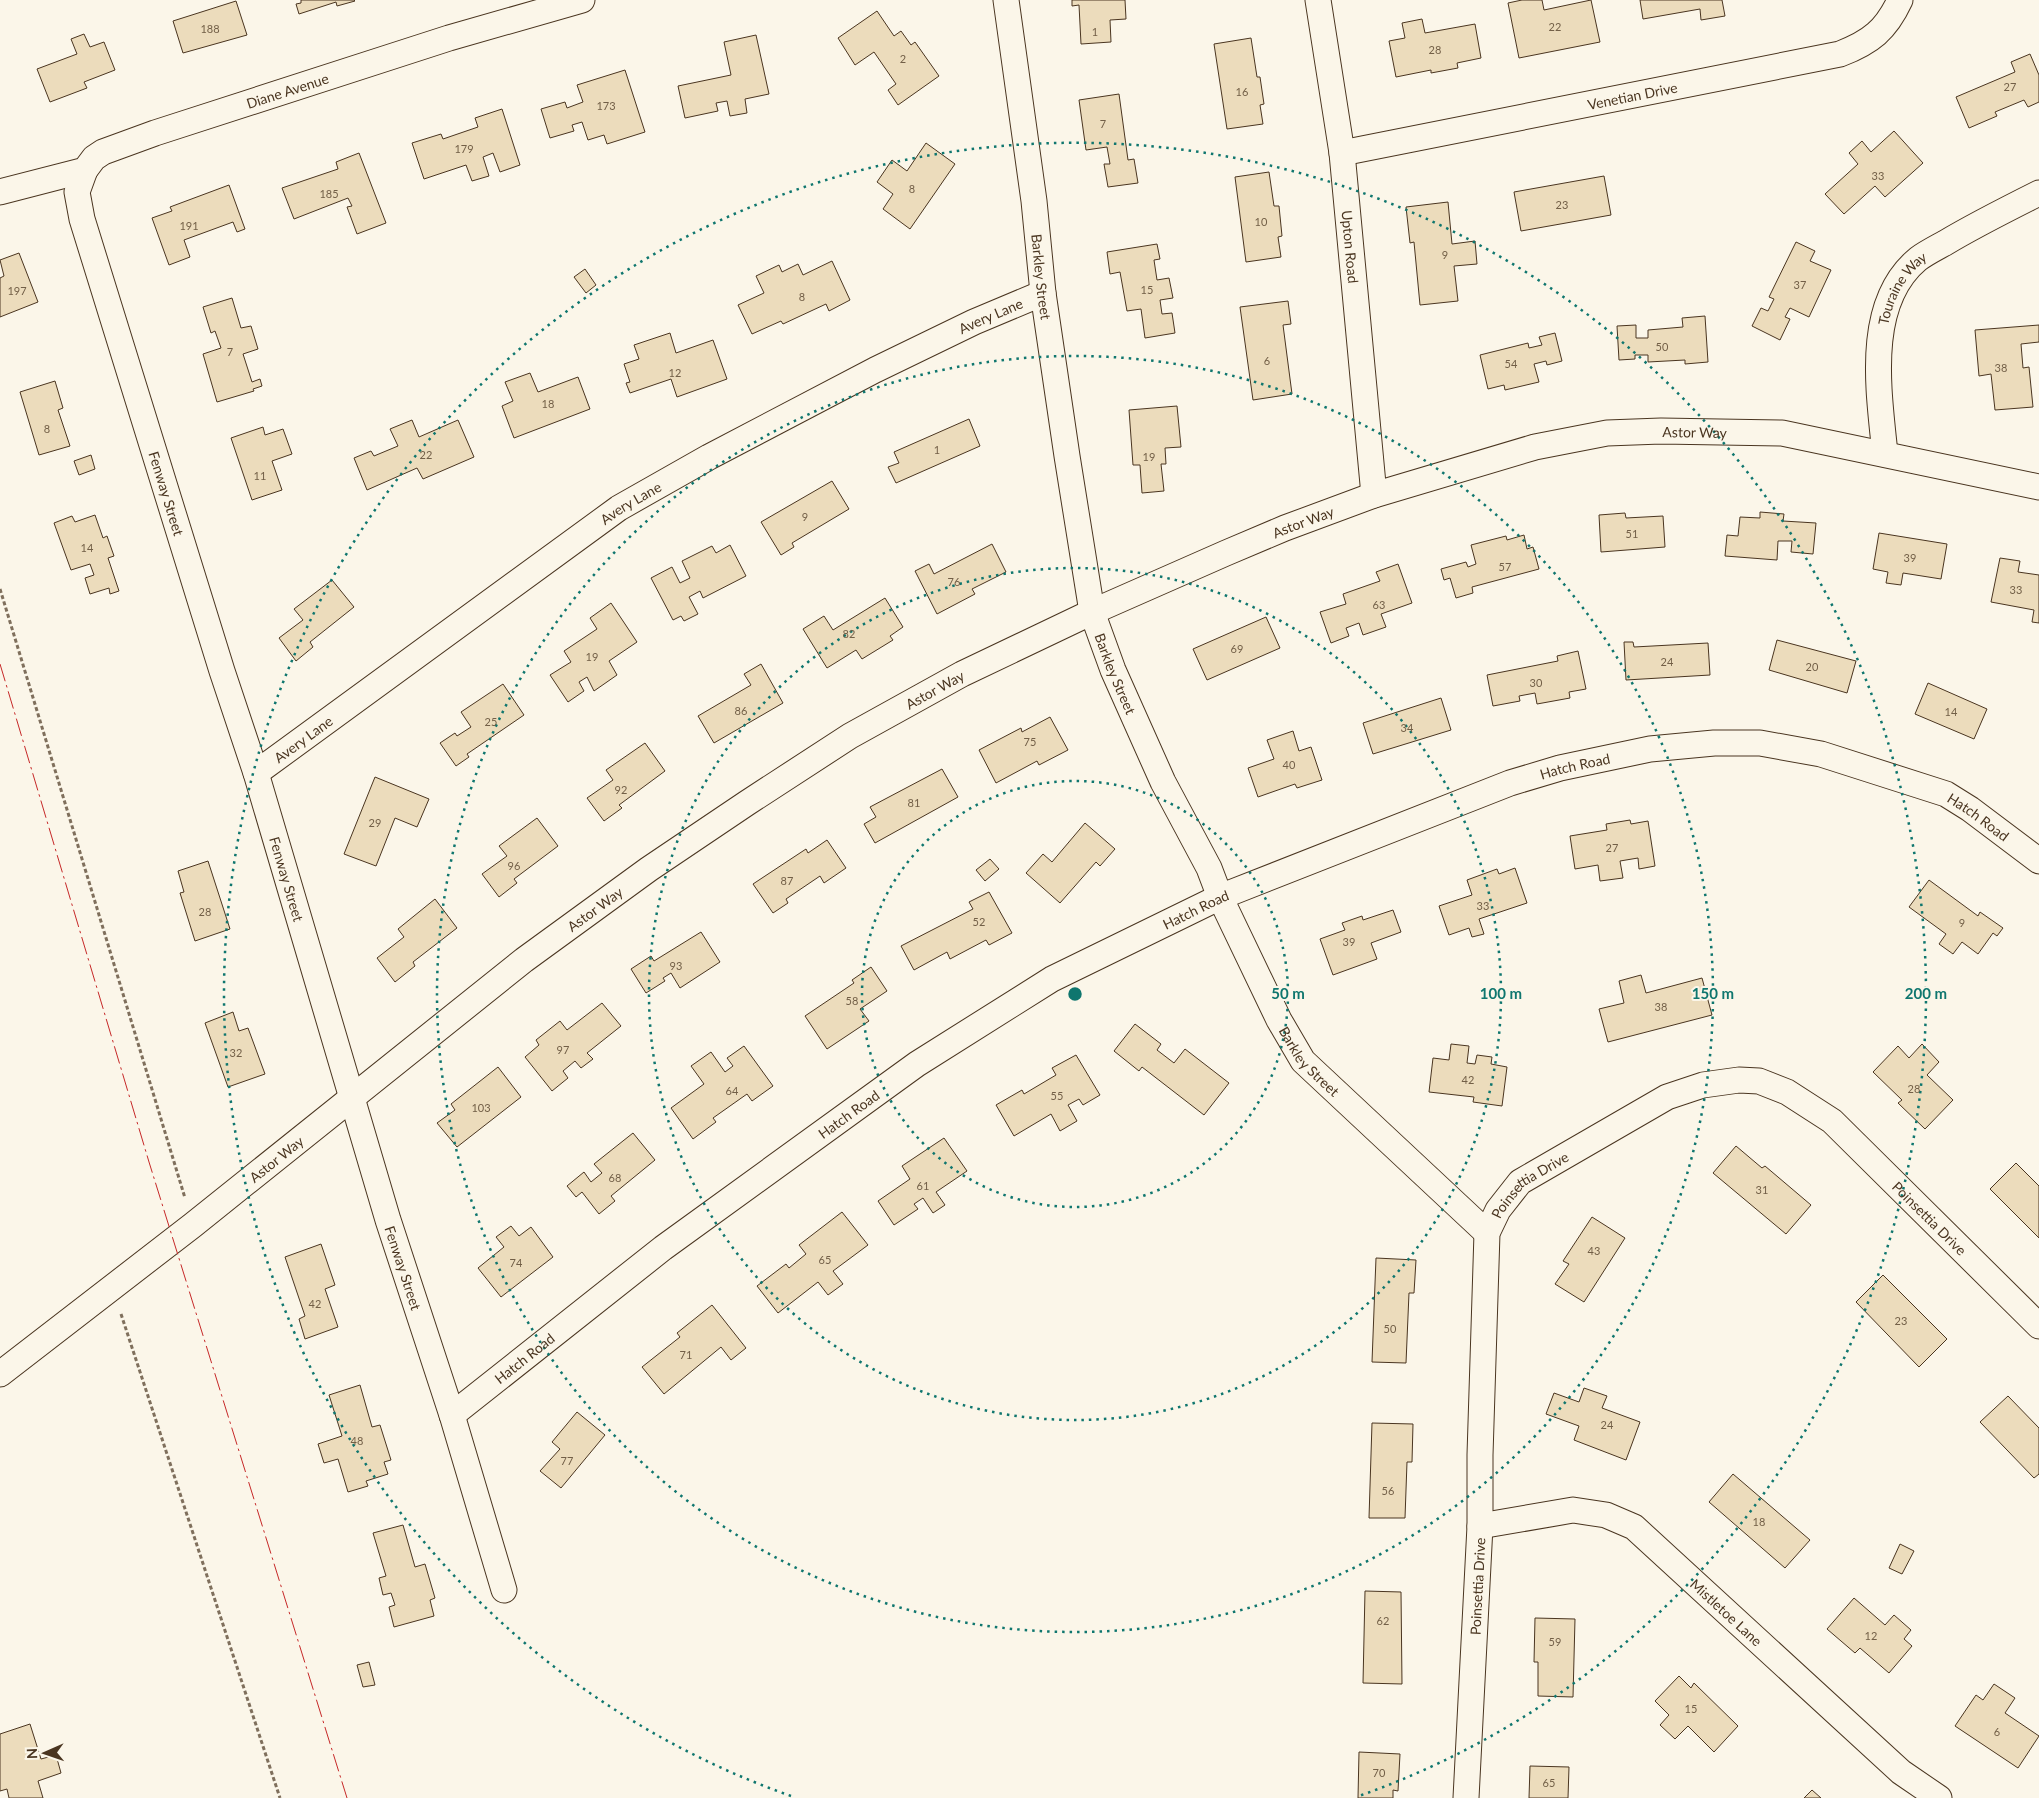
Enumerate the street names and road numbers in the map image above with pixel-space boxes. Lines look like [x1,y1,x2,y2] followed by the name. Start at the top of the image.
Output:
[244,69,331,112] street label: Diane Avenue
[1586,78,1679,113] street label: Venetian Drive
[1339,209,1363,284] street label: Upton Road
[1029,233,1055,321] street label: Barkley Street
[1874,247,1930,326] street label: Touraine Way
[955,294,1025,337] street label: Avery Lane
[1662,423,1728,441] street label: Astor Way
[146,449,188,538] street label: Fenway Street
[597,478,664,528] street label: Avery Lane
[1270,502,1337,541] street label: Astor Way
[1092,631,1140,717] street label: Barkley Street
[902,666,967,712] street label: Astor Way
[270,712,335,766] street label: Avery Lane
[1538,749,1611,782] street label: Hatch Road
[1945,789,2013,844] street label: Hatch Road
[267,834,308,923] street label: Fenway Street
[563,882,626,935] street label: Astor Way
[1160,886,1231,932] street label: Hatch Road
[1276,1023,1343,1099] street label: Barkley Street
[814,1086,882,1142] street label: Hatch Road
[245,1131,307,1185] street label: Astor Way
[1487,1147,1571,1221] street label: Poinsettia Drive
[1889,1178,1970,1258] street label: Poinsettia Drive
[382,1224,425,1312] street label: Fenway Street
[491,1329,557,1387] street label: Hatch Road
[1466,1537,1488,1635] street label: Poinsettia Drive
[1687,1575,1766,1649] street label: Mistletoe Lane

